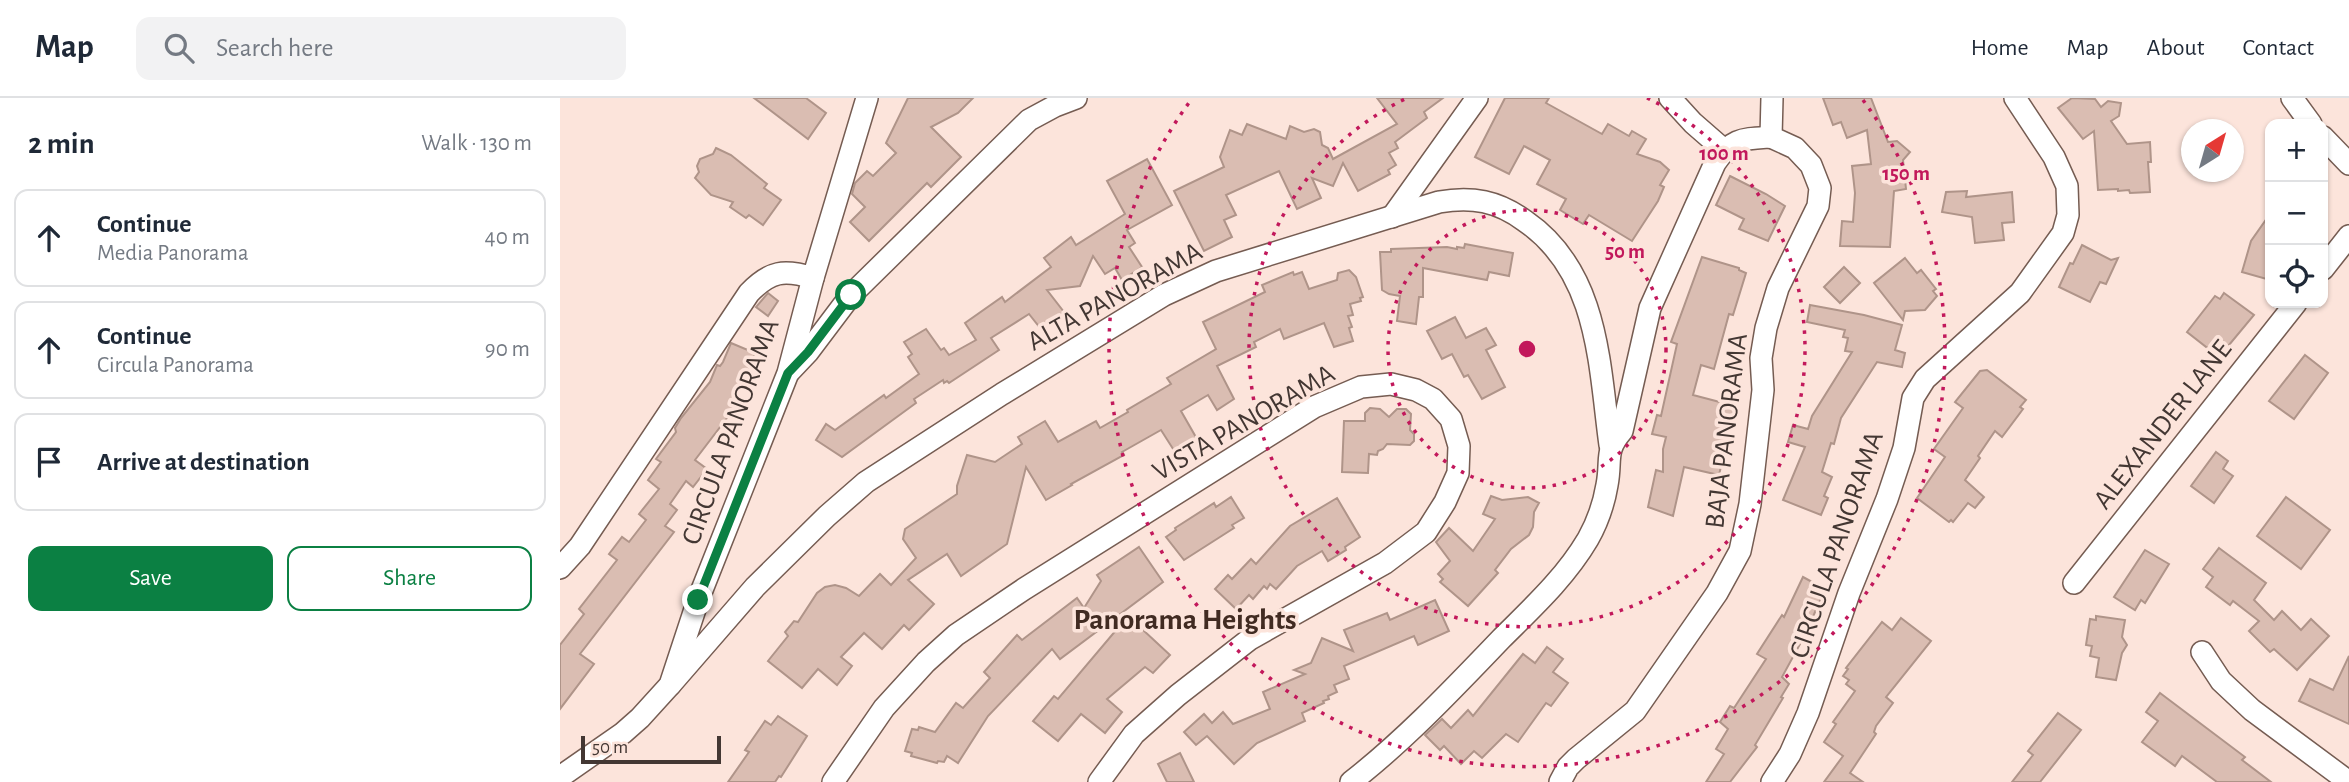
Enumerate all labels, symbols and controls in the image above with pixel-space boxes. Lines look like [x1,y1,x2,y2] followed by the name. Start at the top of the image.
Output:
[136,17,626,80] search box
[160,29,198,67] icon: search
[35,31,94,64] text: Map
[216,35,334,61] text: Search here
[1971,36,2029,60] text: Home
[2067,36,2109,60] text: Map
[2147,36,2204,60] text: About
[2242,36,2314,60] text: Contact
[2181,119,2244,182] north arrow
[2265,119,2328,308] map controls
[2265,119,2328,182] button: +
[28,129,95,159] text: 2 min
[421,132,532,155] text: Walk · 130 m
[1699,143,1749,164] text: 100 m
[1882,163,1930,184] text: 150 m
[2265,182,2328,245] button: −
[97,211,192,237] text: Continue
[30,219,68,257] icon: ahead
[485,226,530,249] text: 40 m
[1023,237,1207,357] street label: ALTA PANORAMA
[1605,241,1645,262] text: 50 m
[97,242,249,265] text: Media Panorama
[2265,245,2328,308] button: locate
[835,279,866,310] route start
[677,316,785,548] street label: CIRCULA PANORAMA
[97,323,192,349] text: Continue
[30,331,68,369] icon: ahead
[1701,332,1753,530] street label: BAJA PANORAMA
[2089,335,2237,515] street label: ALEXANDER LANE
[1515,337,1539,361] centre of rings
[485,338,530,361] text: 90 m
[97,354,254,377] text: Circula Panorama
[1148,360,1340,486] street label: VISTA PANORAMA
[1785,428,1889,662] street label: CIRCULA PANORAMA
[30,443,68,481] icon: arrive
[97,449,310,475] text: Arrive at destination
[28,546,273,611] button: Save
[287,546,532,611] button: Share
[682,584,713,615] route end
[1073,605,1297,635] district label: Panorama Heights
[581,733,721,765] scale bar
[592,738,628,757] text: 50 m

